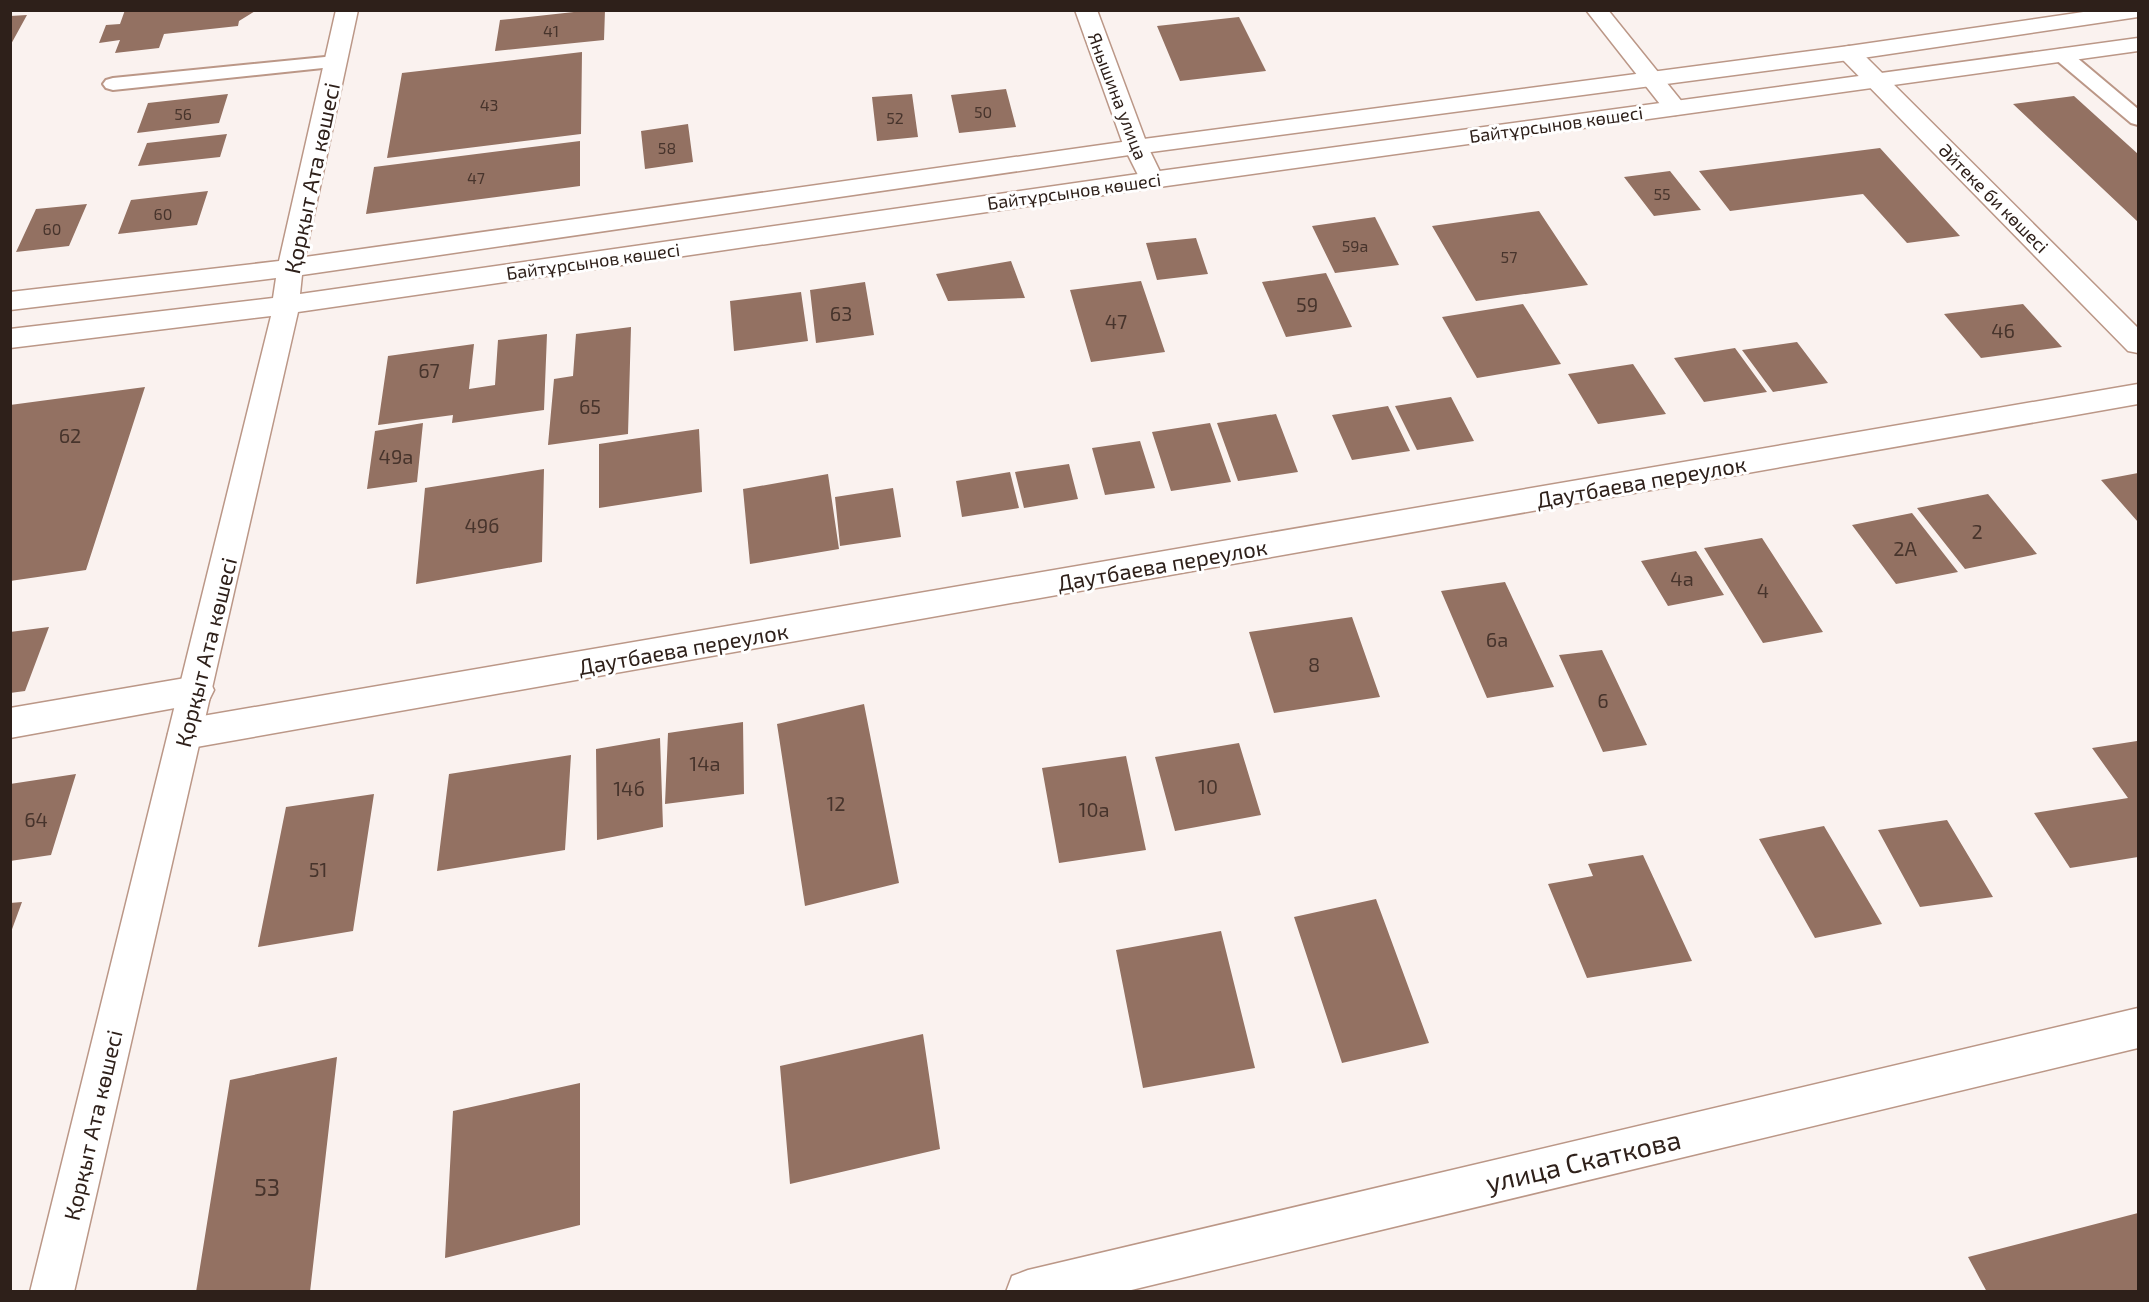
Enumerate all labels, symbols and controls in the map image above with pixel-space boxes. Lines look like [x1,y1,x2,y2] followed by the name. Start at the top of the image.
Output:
[543,21,559,40] house number: 41
[1084,29,1152,163] street label: Янышина улица
[278,80,344,276] street label: Қорқыт Ата көшесі
[480,95,498,114] house number: 43
[1468,101,1644,147] street label: Байтұрсынов көшесі
[974,102,992,121] house number: 50
[174,104,192,123] house number: 56
[886,108,904,127] house number: 52
[658,138,676,157] house number: 58
[1935,139,2053,257] street label: Әйтеке би көшесі
[467,168,485,187] house number: 47
[986,168,1162,214] street label: Байтұрсынов көшесі
[1653,184,1671,203] house number: 55
[154,204,172,223] house number: 60
[43,219,61,238] house number: 60
[1342,236,1368,255] house number: 59а
[505,238,681,284] street label: Байтұрсынов көшесі
[1501,247,1517,266] house number: 57
[1296,292,1318,316] house number: 59
[830,301,852,325] house number: 63
[1105,309,1127,333] house number: 47
[1991,318,2015,342] house number: 46
[418,358,440,382] house number: 67
[579,394,601,418] house number: 65
[59,423,81,447] house number: 62
[379,444,413,468] house number: 49а
[1534,450,1748,513] street label: Даутбаева переулок
[464,513,500,537] house number: 49б
[1971,519,1983,543] house number: 2
[1055,533,1269,596] street label: Даутбаева переулок
[1893,536,1917,560] house number: 2А
[169,554,241,750] street label: Қорқыт Ата көшесі
[1670,566,1694,590] house number: 4а
[1757,578,1769,602] house number: 4
[576,617,790,680] street label: Даутбаева переулок
[1486,627,1508,651] house number: 6а
[1308,652,1320,676] house number: 8
[1597,688,1609,712] house number: 6
[689,751,721,775] house number: 14а
[1198,774,1218,798] house number: 10
[613,776,645,800] house number: 14б
[826,791,846,815] house number: 12
[1078,797,1110,821] house number: 10а
[24,807,48,831] house number: 64
[309,857,327,881] house number: 51
[57,1027,127,1223] street label: Қорқыт Ата көшесі
[1482,1122,1684,1199] street label: улица Скаткова
[254,1172,280,1201] house number: 53

